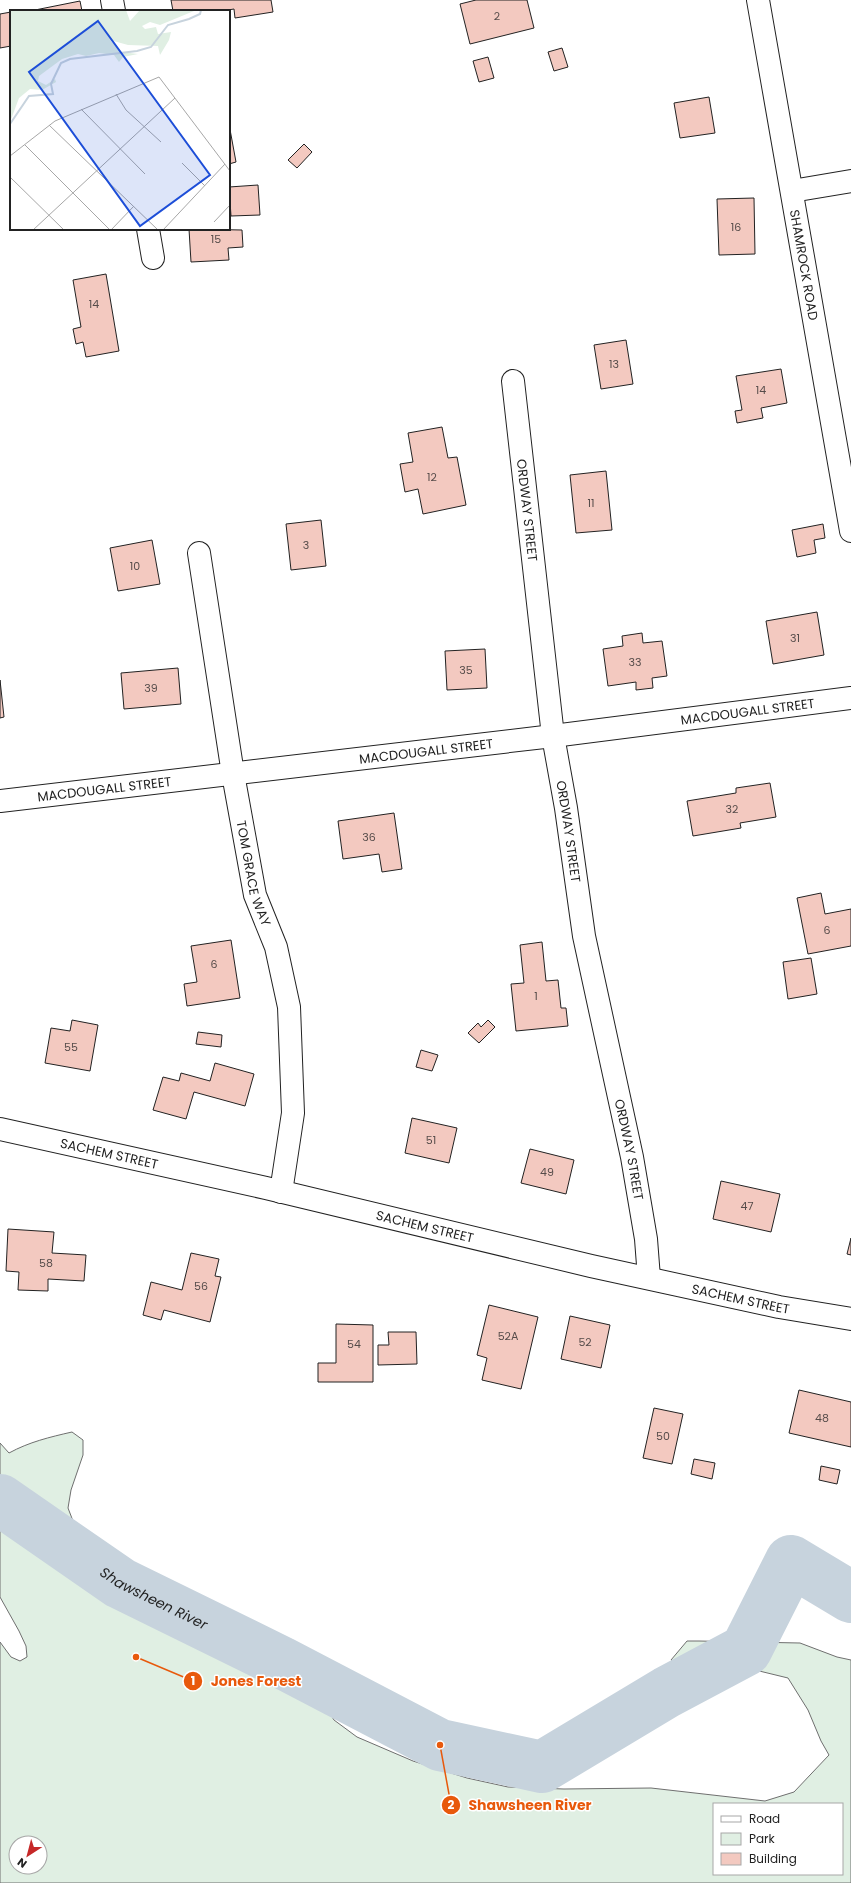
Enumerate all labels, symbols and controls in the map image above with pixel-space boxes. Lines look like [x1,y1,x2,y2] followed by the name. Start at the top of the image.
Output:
[494,8,500,24] house number: 2
[10,10,230,230] inset map
[785,208,823,322] street label: SHAMROCK ROAD
[731,219,741,235] house number: 16
[211,231,221,247] house number: 15
[89,296,99,312] house number: 14
[609,356,619,372] house number: 13
[756,382,766,398] house number: 14
[512,458,543,562] street label: ORDWAY STREET
[427,469,437,485] house number: 12
[587,495,595,511] house number: 11
[303,537,309,553] house number: 3
[130,558,140,574] house number: 10
[790,630,800,646] house number: 31
[629,654,641,670] house number: 33
[459,662,473,678] house number: 35
[144,680,158,696] house number: 39
[680,693,816,729] street label: MACDOUGALL STREET
[358,734,494,768] street label: MACDOUGALL STREET
[36,771,172,806] street label: MACDOUGALL STREET
[552,779,586,884] street label: ORDWAY STREET
[726,801,738,817] house number: 32
[232,819,276,929] street label: TOM GRACE WAY
[362,829,376,845] house number: 36
[824,922,831,938] house number: 6
[211,956,218,972] house number: 6
[534,988,538,1004] house number: 1
[64,1039,78,1055] house number: 55
[610,1097,649,1202] street label: ORDWAY STREET
[426,1132,436,1148] house number: 51
[59,1133,160,1173] street label: SACHEM STREET
[540,1164,554,1180] house number: 49
[741,1198,753,1214] house number: 47
[374,1205,476,1247] street label: SACHEM STREET
[39,1255,53,1271] house number: 58
[194,1278,208,1294] house number: 56
[690,1279,791,1318] street label: SACHEM STREET
[498,1328,519,1344] house number: 52A
[578,1334,592,1350] house number: 52
[347,1336,361,1352] house number: 54
[815,1410,829,1426] house number: 48
[656,1428,670,1444] house number: 50
[96,1562,212,1635] water label: Shawsheen River
[183,1668,309,1694] callout: Jones Forest
[211,1671,302,1691] text: Jones Forest
[191,1672,195,1689] text: 1
[441,1792,600,1818] callout: Shawsheen River
[468,1795,592,1815] text: Shawsheen River
[448,1796,455,1813] text: 2
[713,1803,843,1875] legend
[749,1810,780,1827] text: Road
[749,1830,776,1847] text: Park
[8,1835,48,1875] north arrow
[749,1850,797,1867] text: Building
[14,1854,30,1872] text: N

